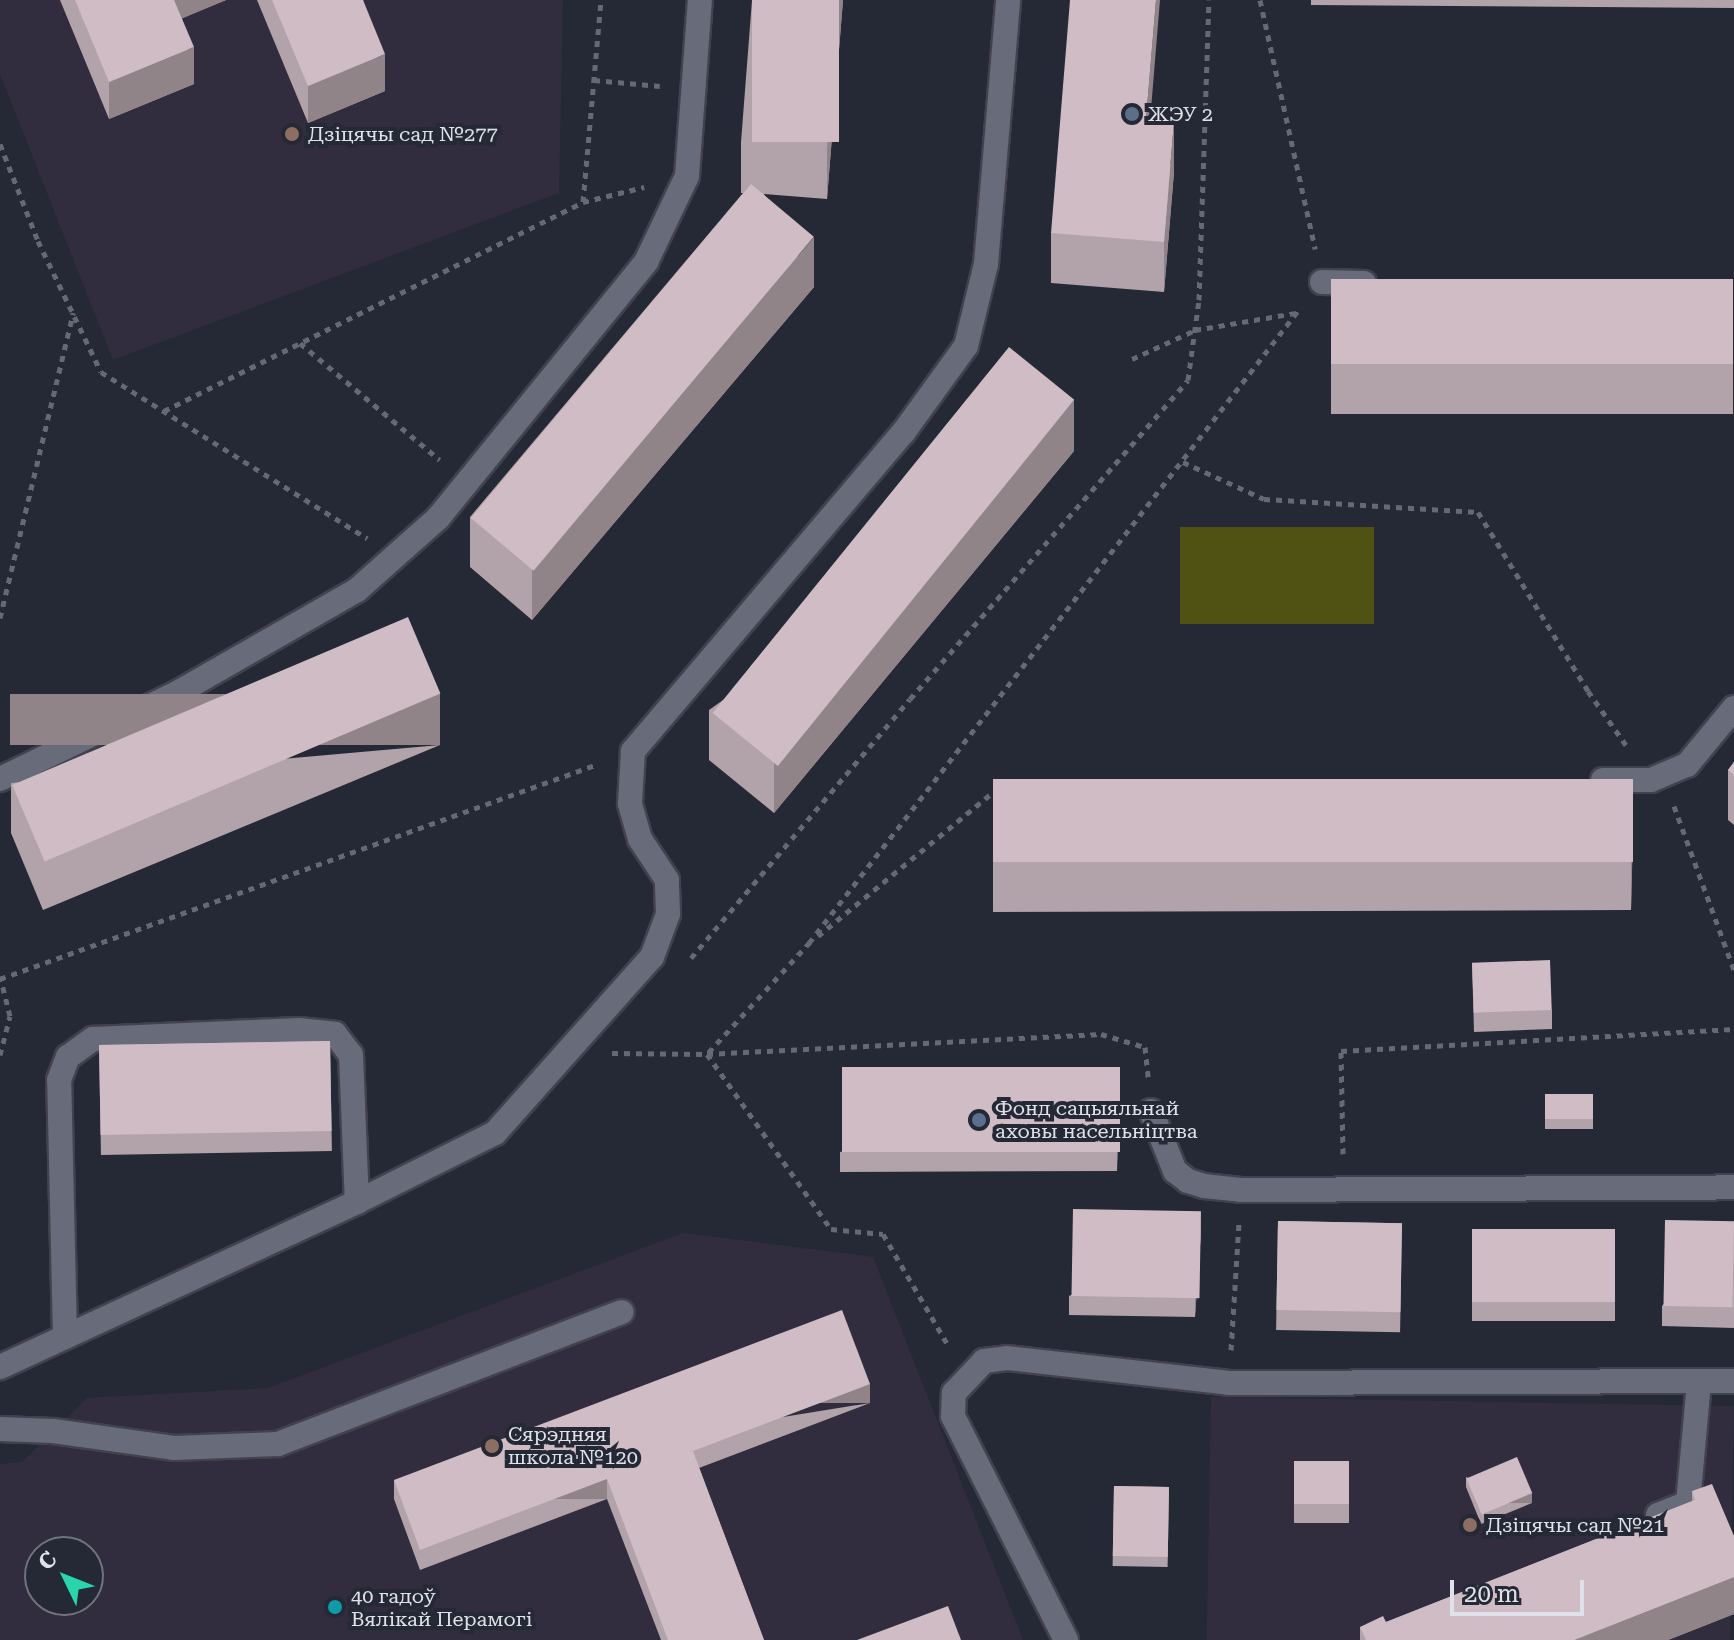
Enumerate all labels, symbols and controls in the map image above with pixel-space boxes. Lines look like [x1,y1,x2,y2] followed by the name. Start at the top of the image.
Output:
[1148,102,1213,126] place label: ЖЭУ 2
[1123,105,1141,123] marker: ЖЭУ 2
[308,122,498,146] place label: Дзіцячы сад №277
[283,125,301,143] marker: Дзіцячы сад №277
[995,1096,1198,1143] place label: Фонд сацыяльнай аховы насельніцтва
[970,1111,988,1129] marker: Фонд сацыяльнай аховы насельніцтва
[508,1422,638,1469] place label: Сярэдняя школа №120
[483,1437,501,1455] marker: Сярэдняя школа №120
[1486,1513,1664,1537] place label: Дзіцячы сад №21
[1461,1516,1479,1534] marker: Дзіцячы сад №21
[24,1536,104,1616] north arrow
[33,1546,62,1575] text: С
[1454,1564,1588,1614] scale bar
[1464,1580,1519,1608] text: 20 m
[351,1584,532,1631] place label: 40 гадоў Вялікай Перамогі
[326,1598,344,1616] marker: 40 гадоў Вялікай Перамогі

